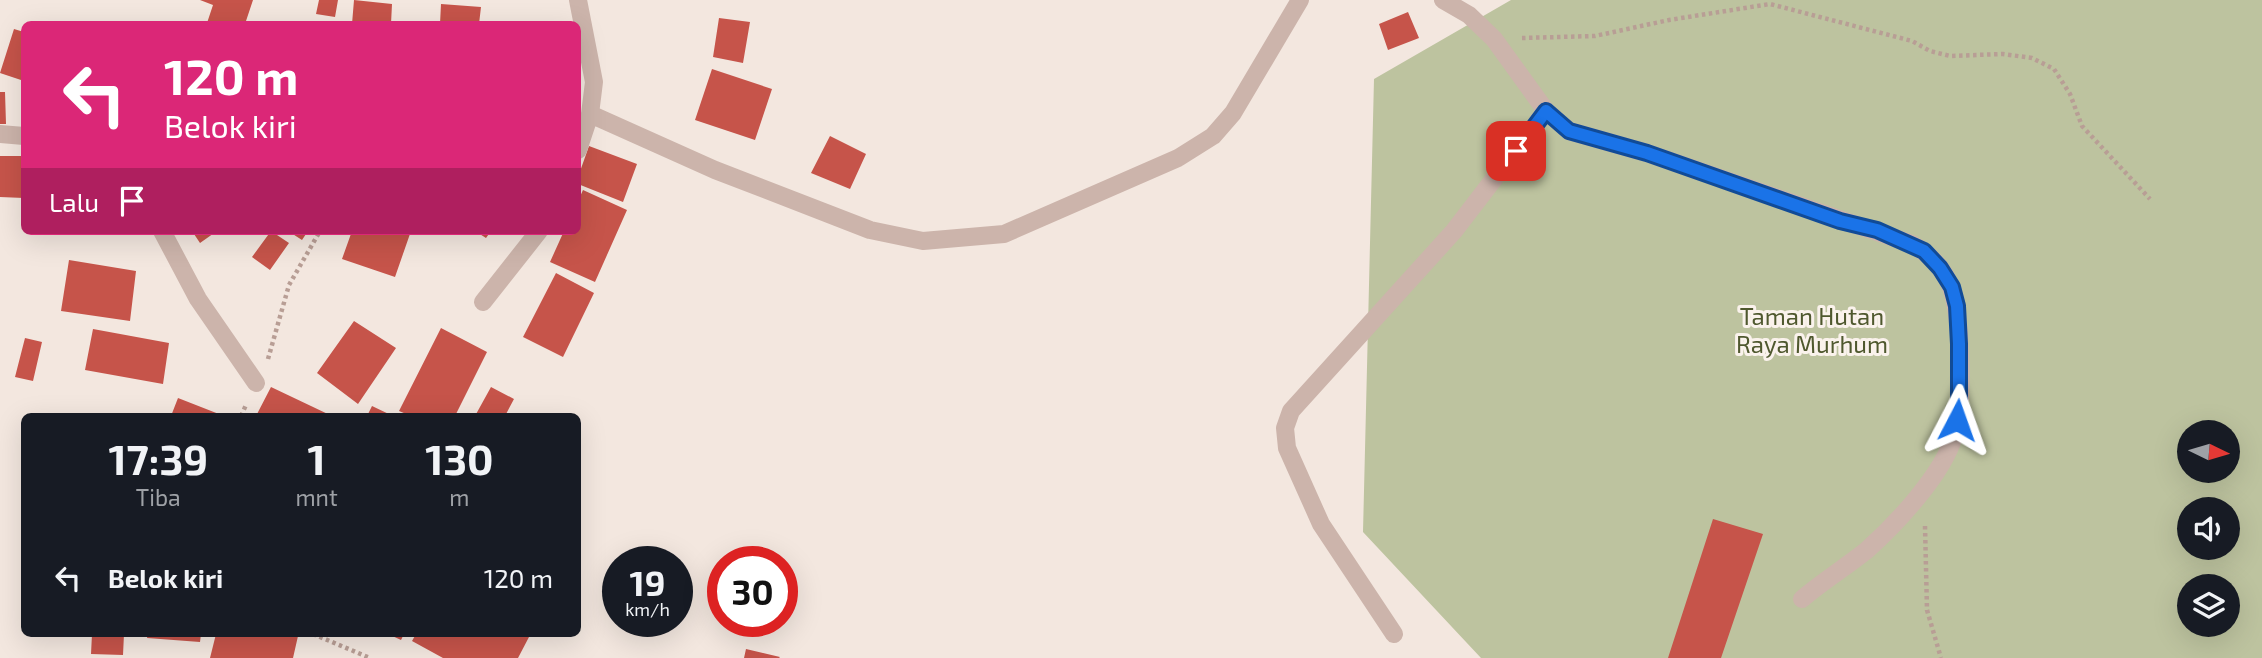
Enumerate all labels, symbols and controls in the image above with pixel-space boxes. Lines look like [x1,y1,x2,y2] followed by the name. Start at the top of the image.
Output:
[164,46,298,105] text: 120 m
[49,49,140,140] icon: left
[164,106,297,144] text: Belok kiri
[1486,121,1546,181] pin
[1497,132,1535,170] icon: arrive
[113,182,151,220] icon: arrive
[49,186,99,217] text: Lalu
[1736,301,1888,358] park label: Taman Hutan Raya Murhum
[1920,383,1994,457] position arrow
[2177,420,2240,483] north arrow
[2177,420,2240,637] map controls
[108,433,208,483] text: 17:39
[308,433,326,483] text: 1
[425,433,494,483] text: 130
[136,483,181,511] text: Tiba
[295,483,338,511] text: mnt
[449,483,469,511] text: m
[2177,497,2240,560] button: sound
[707,546,798,637] speed limit sign: 30
[49,559,87,597] icon: left
[630,561,665,603] text: 19
[108,562,223,593] text: Belok kiri
[484,562,553,593] text: 120 m
[2177,574,2240,637] button: layers
[625,598,670,620] text: km/h

